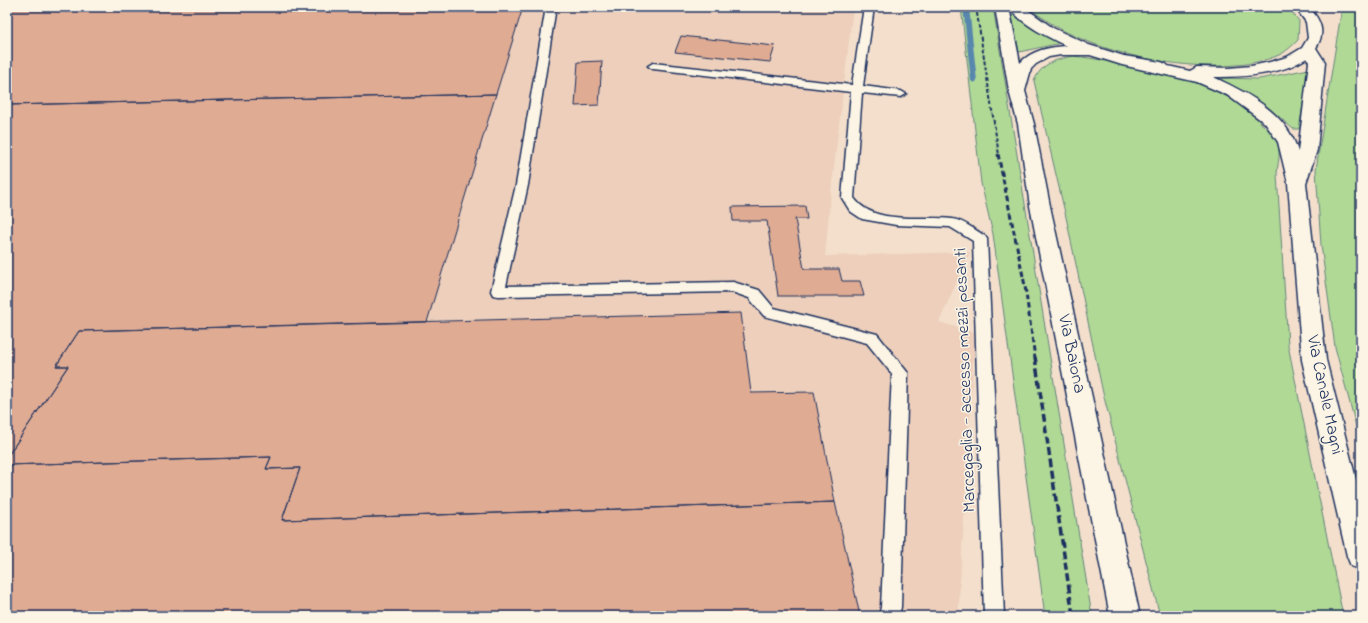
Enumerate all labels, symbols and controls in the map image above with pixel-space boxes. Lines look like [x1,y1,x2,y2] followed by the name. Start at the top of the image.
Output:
[948,247,985,513] street label: Marcegaglia - accesso mezzi pesanti
[1050,311,1092,396] street label: Via Baiona
[1297,332,1349,457] street label: Via Canale Magni

